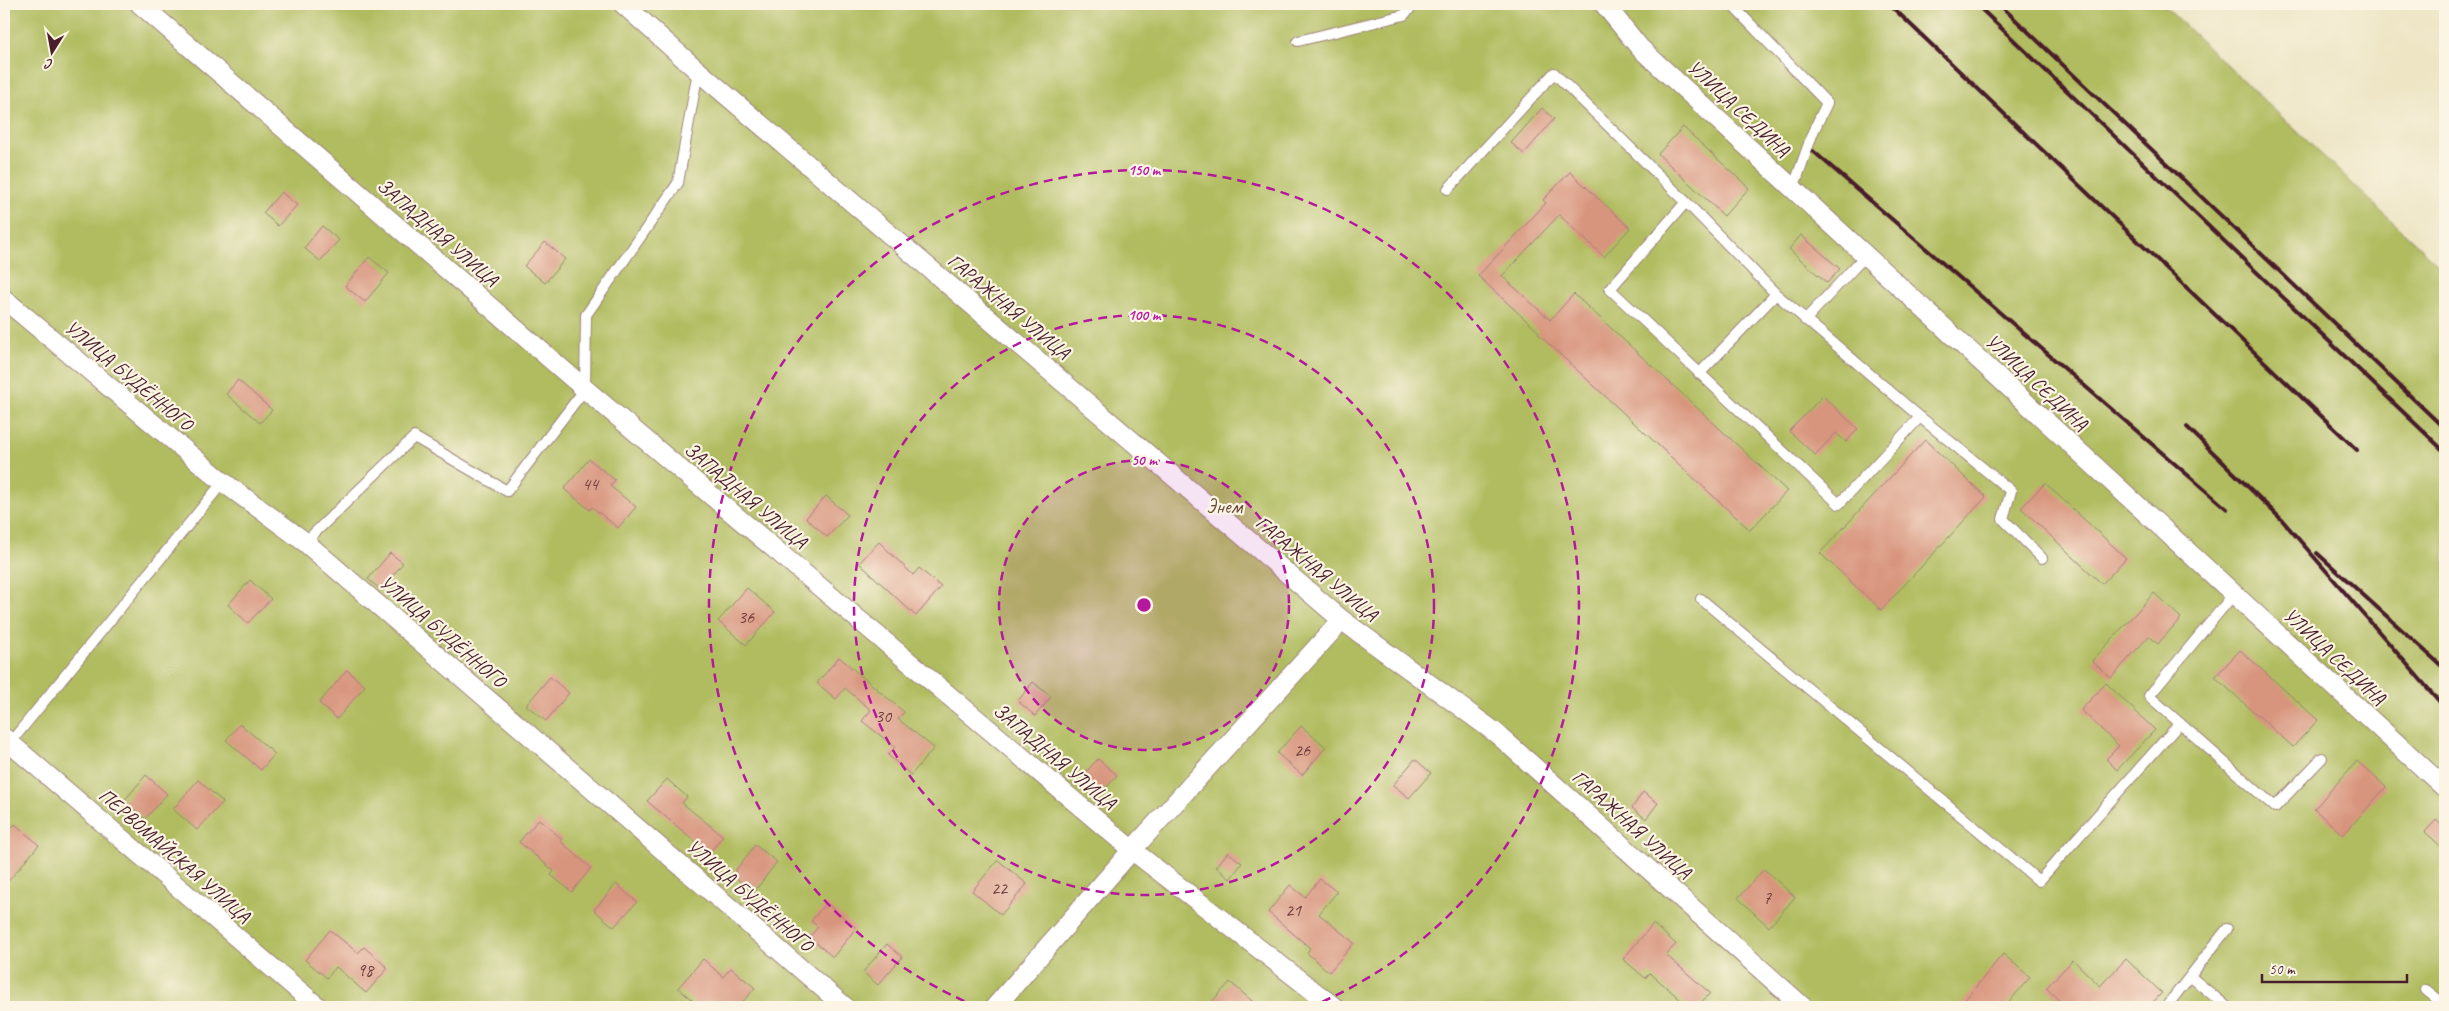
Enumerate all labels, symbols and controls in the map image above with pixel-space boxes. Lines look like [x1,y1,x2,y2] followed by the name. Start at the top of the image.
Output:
[28,28,78,78] north arrow
[1682,54,1796,163] street label: УЛИЦА СЕДИНА
[43,55,55,73] text: С
[1128,161,1162,180] text: 150 m
[372,173,504,292] street label: ЗАПАДНАЯ УЛИЦА
[943,248,1076,365] street label: ГАРАЖНАЯ УЛИЦА
[1128,306,1162,325] text: 100 m
[60,315,199,438] street label: УЛИЦА БУДЁННОГО
[1980,328,2094,437] street label: УЛИЦА СЕДИНА
[679,437,813,555] street label: ЗАПАДНАЯ УЛИЦА
[1131,451,1158,470] text: 50 m
[582,473,600,495] house number: 44
[1206,494,1243,519] park label: Энем
[1251,510,1384,627] street label: ГАРАЖНАЯ УЛИЦА
[374,570,513,694] street label: УЛИЦА БУДЁННОГО
[1135,596,1153,614] centre of rings
[2278,602,2392,711] street label: УЛИЦА СЕДИНА
[738,606,755,628] house number: 36
[988,698,1122,816] street label: ЗАПАДНАЯ УЛИЦА
[875,705,893,727] house number: 30
[1294,739,1311,761] house number: 26
[1567,764,1697,885] street label: ГАРАЖНАЯ УЛИЦА
[94,783,256,929] street label: ПЕРВОМАЙСКАЯ УЛИЦА
[681,834,820,958] street label: УЛИЦА БУДЁННОГО
[991,877,1009,899] house number: 22
[1763,887,1772,909] house number: 7
[1285,899,1302,921] house number: 21
[2262,951,2406,983] scale bar
[357,959,375,981] house number: 98
[2269,960,2296,979] text: 50 m

